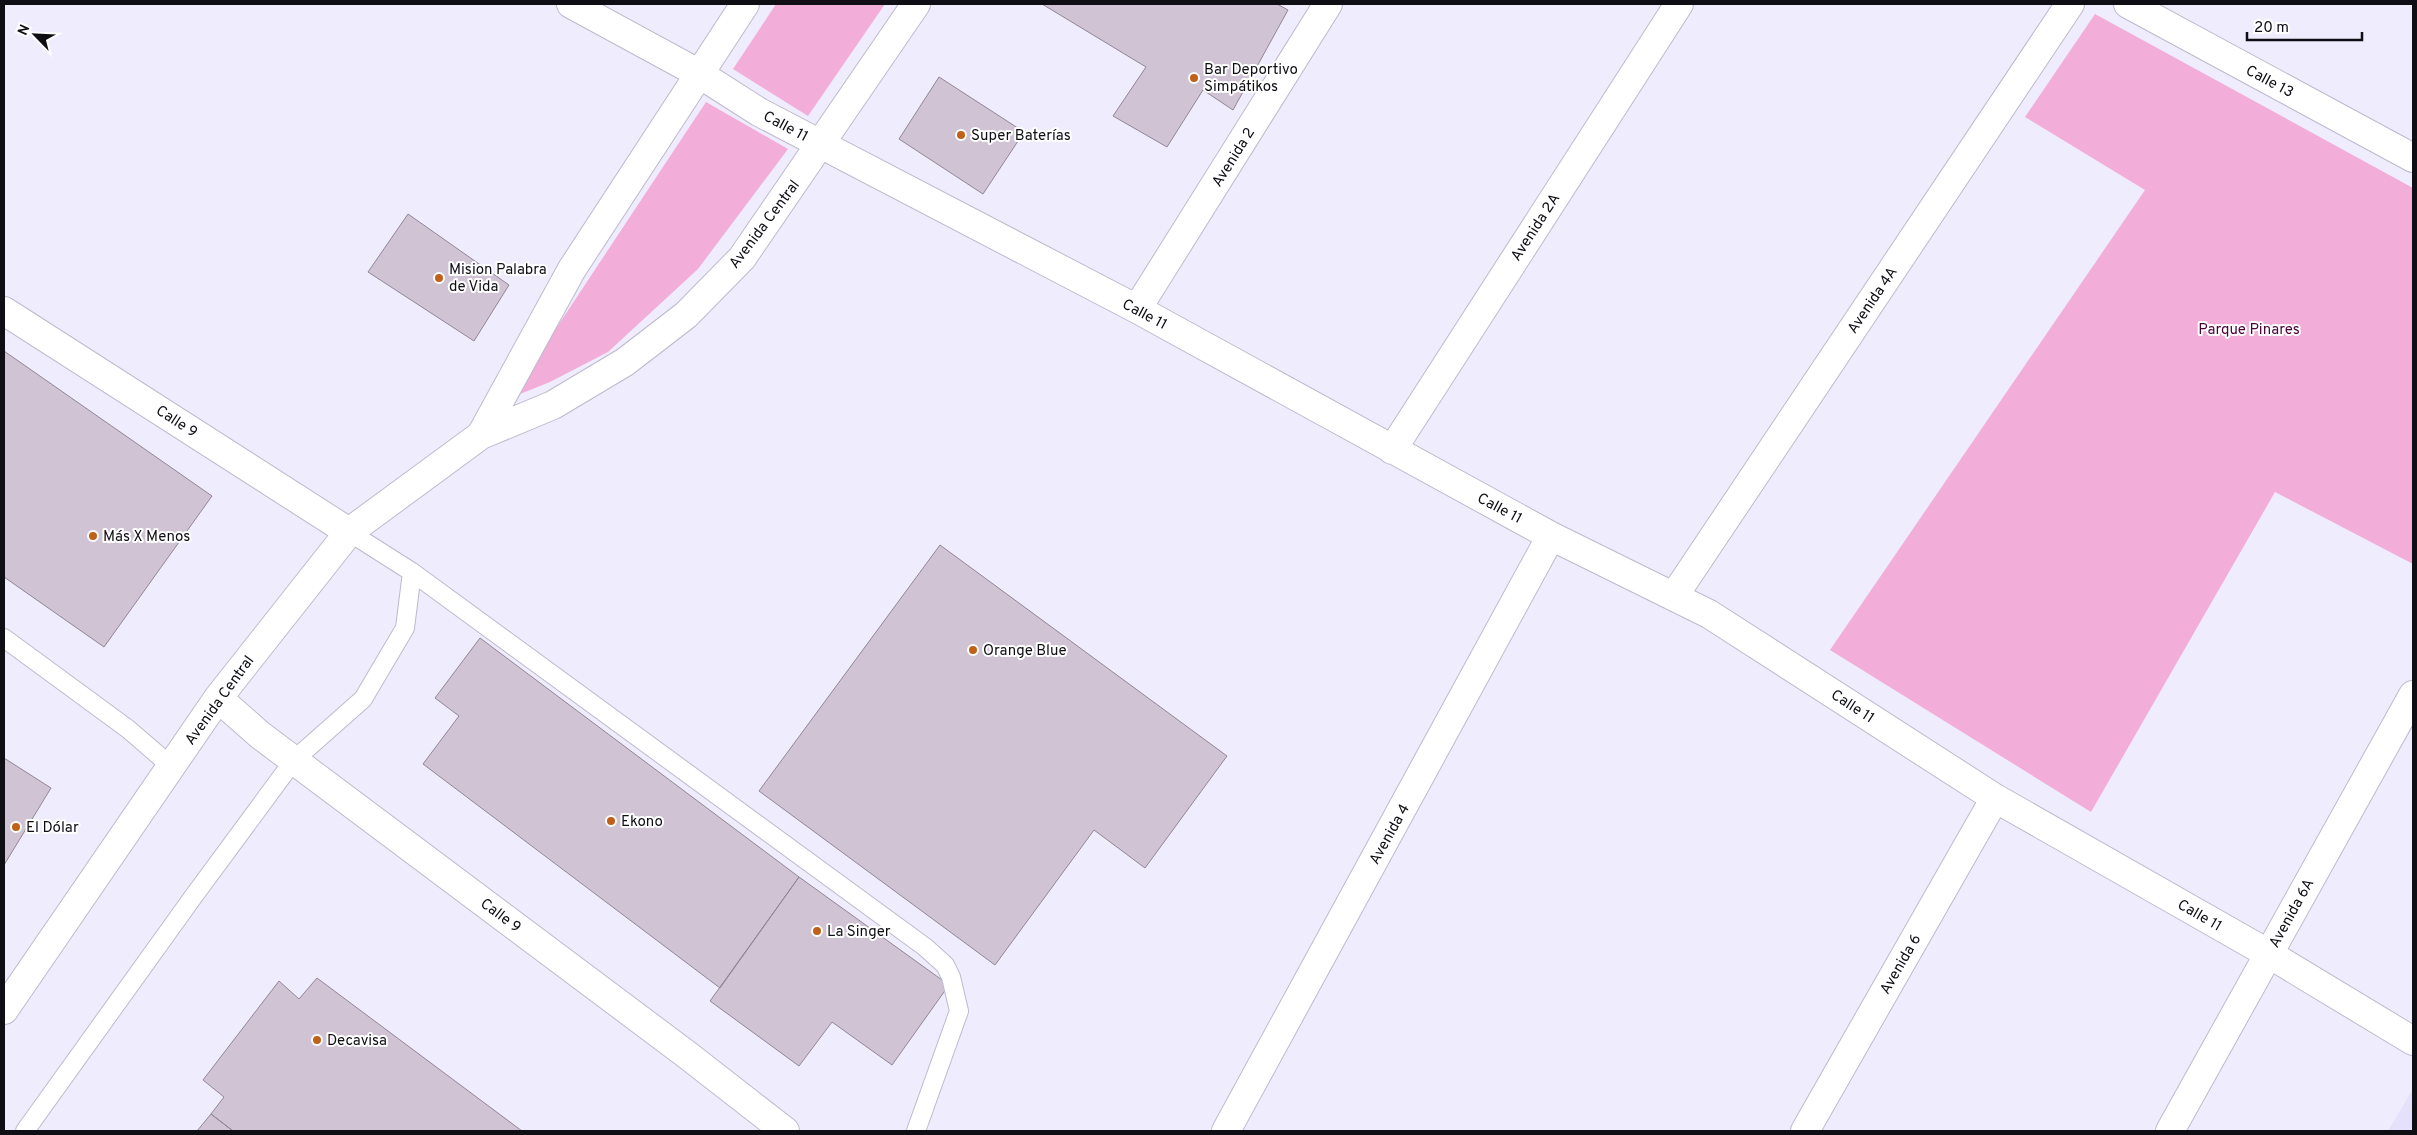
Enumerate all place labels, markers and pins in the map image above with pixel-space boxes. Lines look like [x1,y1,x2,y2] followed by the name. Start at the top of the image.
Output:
[1204,61,1298,97] place label: Bar Deportivo Simpátikos
[1188,72,1200,84] marker: Bar Deportivo Simpátikos
[971,127,1071,146] place label: Super Baterías
[955,129,967,141] marker: Super Baterías
[449,261,547,297] place label: Mision Palabra de Vida
[433,272,445,284] marker: Mision Palabra de Vida
[103,528,190,547] place label: Más X Menos
[87,530,99,542] marker: Más X Menos
[983,642,1066,661] place label: Orange Blue
[967,644,979,656] marker: Orange Blue
[621,813,663,832] place label: Ekono
[605,815,617,827] marker: Ekono
[26,819,79,838] place label: El Dólar
[10,821,22,833] marker: El Dólar
[827,923,891,942] place label: La Singer
[811,925,823,937] marker: La Singer
[327,1032,387,1051] place label: Decavisa
[311,1034,323,1046] marker: Decavisa

